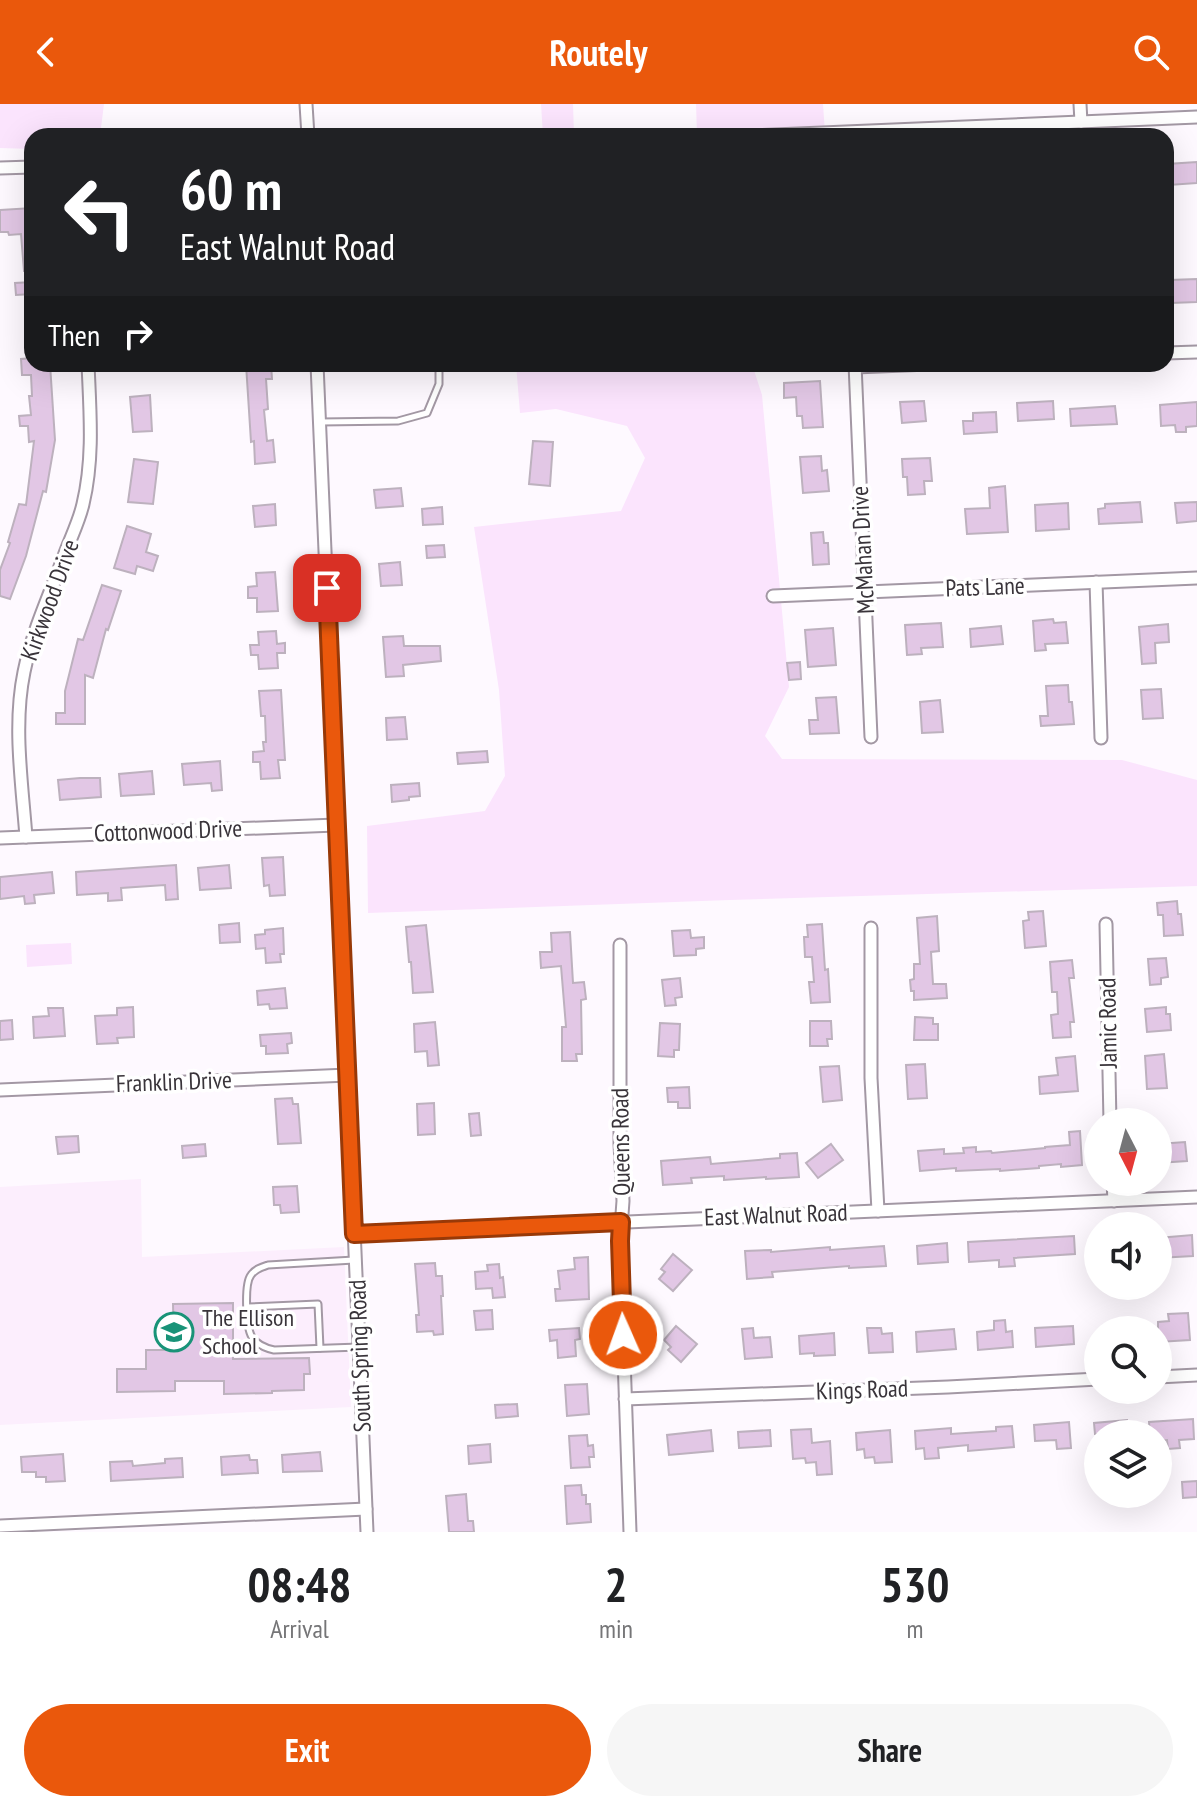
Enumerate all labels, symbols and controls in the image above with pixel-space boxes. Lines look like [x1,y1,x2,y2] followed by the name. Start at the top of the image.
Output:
[550,29,647,76] text: Routely
[24,30,68,74] icon: back
[1129,30,1173,74] icon: search
[180,153,282,225] text: 60 m
[48,160,152,264] icon: left
[180,223,395,270] text: East Walnut Road
[116,312,160,356] icon: right
[48,315,100,354] text: Then
[844,485,881,615] street label: McMahan Drive
[13,535,86,665] street label: Kirkwood Drive
[293,554,361,622] pin
[305,566,349,610] icon: arrive
[945,570,1025,603] street label: Pats Lane
[93,812,243,849] street label: Cottonwood Drive
[1091,978,1124,1069] street label: Jamic Road
[115,1064,232,1099] street label: Franklin Drive
[604,1088,637,1196] street label: Queens Road
[1084,1108,1172,1196] north arrow
[1084,1108,1172,1508] map controls
[704,1197,848,1232] street label: East Walnut Road
[1084,1212,1172,1300] button: sound
[341,1279,378,1433] street label: South Spring Road
[581,1293,665,1377] position arrow
[202,1302,294,1361] place label: The Ellison School
[153,1311,195,1353] school or university icon: The Ellison School
[1084,1316,1172,1404] button: search
[815,1372,909,1407] street label: Kings Road
[1084,1420,1172,1508] button: layers
[248,1553,351,1615] text: 08:48
[605,1553,627,1615] text: 2
[881,1553,949,1615] text: 530
[270,1612,329,1645] text: Arrival
[599,1612,633,1645] text: min
[907,1612,923,1645] text: m
[24,1704,591,1796] button: Exit
[607,1704,1173,1796] button: Share

